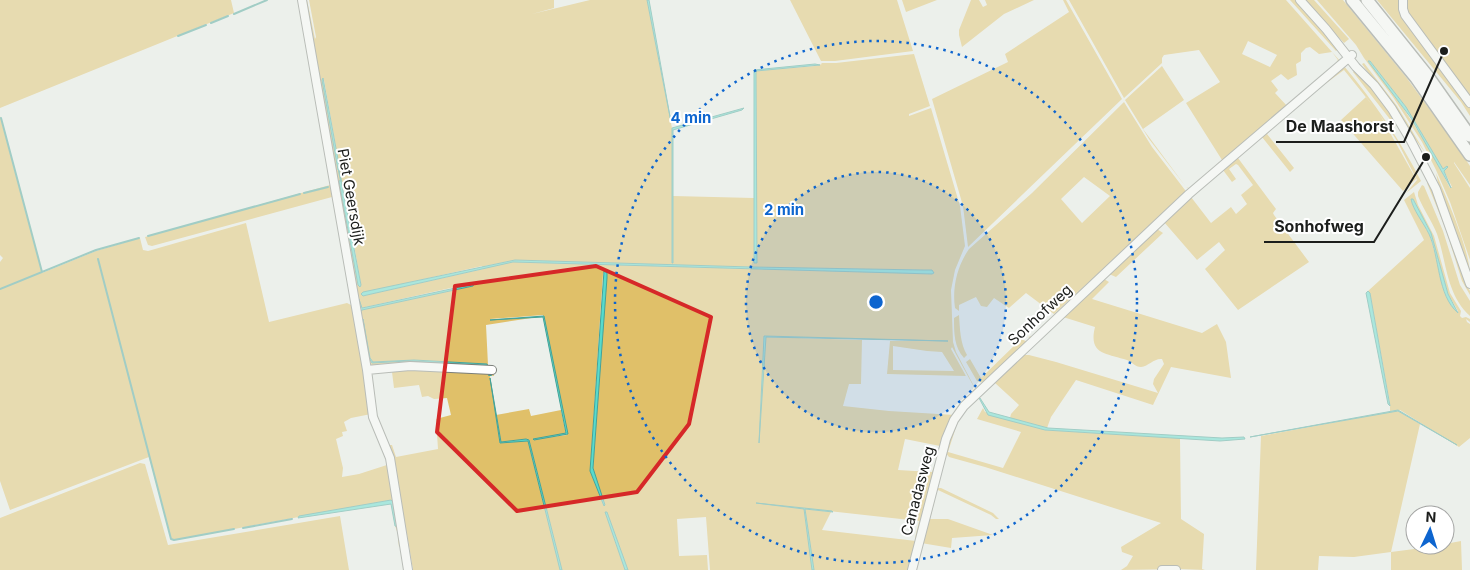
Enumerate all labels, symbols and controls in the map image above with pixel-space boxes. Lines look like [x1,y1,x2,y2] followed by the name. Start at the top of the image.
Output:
[671,108,711,127] text: 4 min
[1276,111,1404,142] callout: De Maashorst
[1286,116,1394,136] text: De Maashorst
[334,147,369,248] street label: Piet Geersdijk
[764,200,804,219] text: 2 min
[1264,211,1374,242] callout: Sonhofweg
[1274,216,1364,236] text: Sonhofweg
[1004,280,1076,349] street label: Sonhofweg
[867,293,885,311] centre of rings
[896,444,939,538] street label: Canadasweg
[1405,505,1455,555] north arrow
[1425,508,1437,525] text: N

